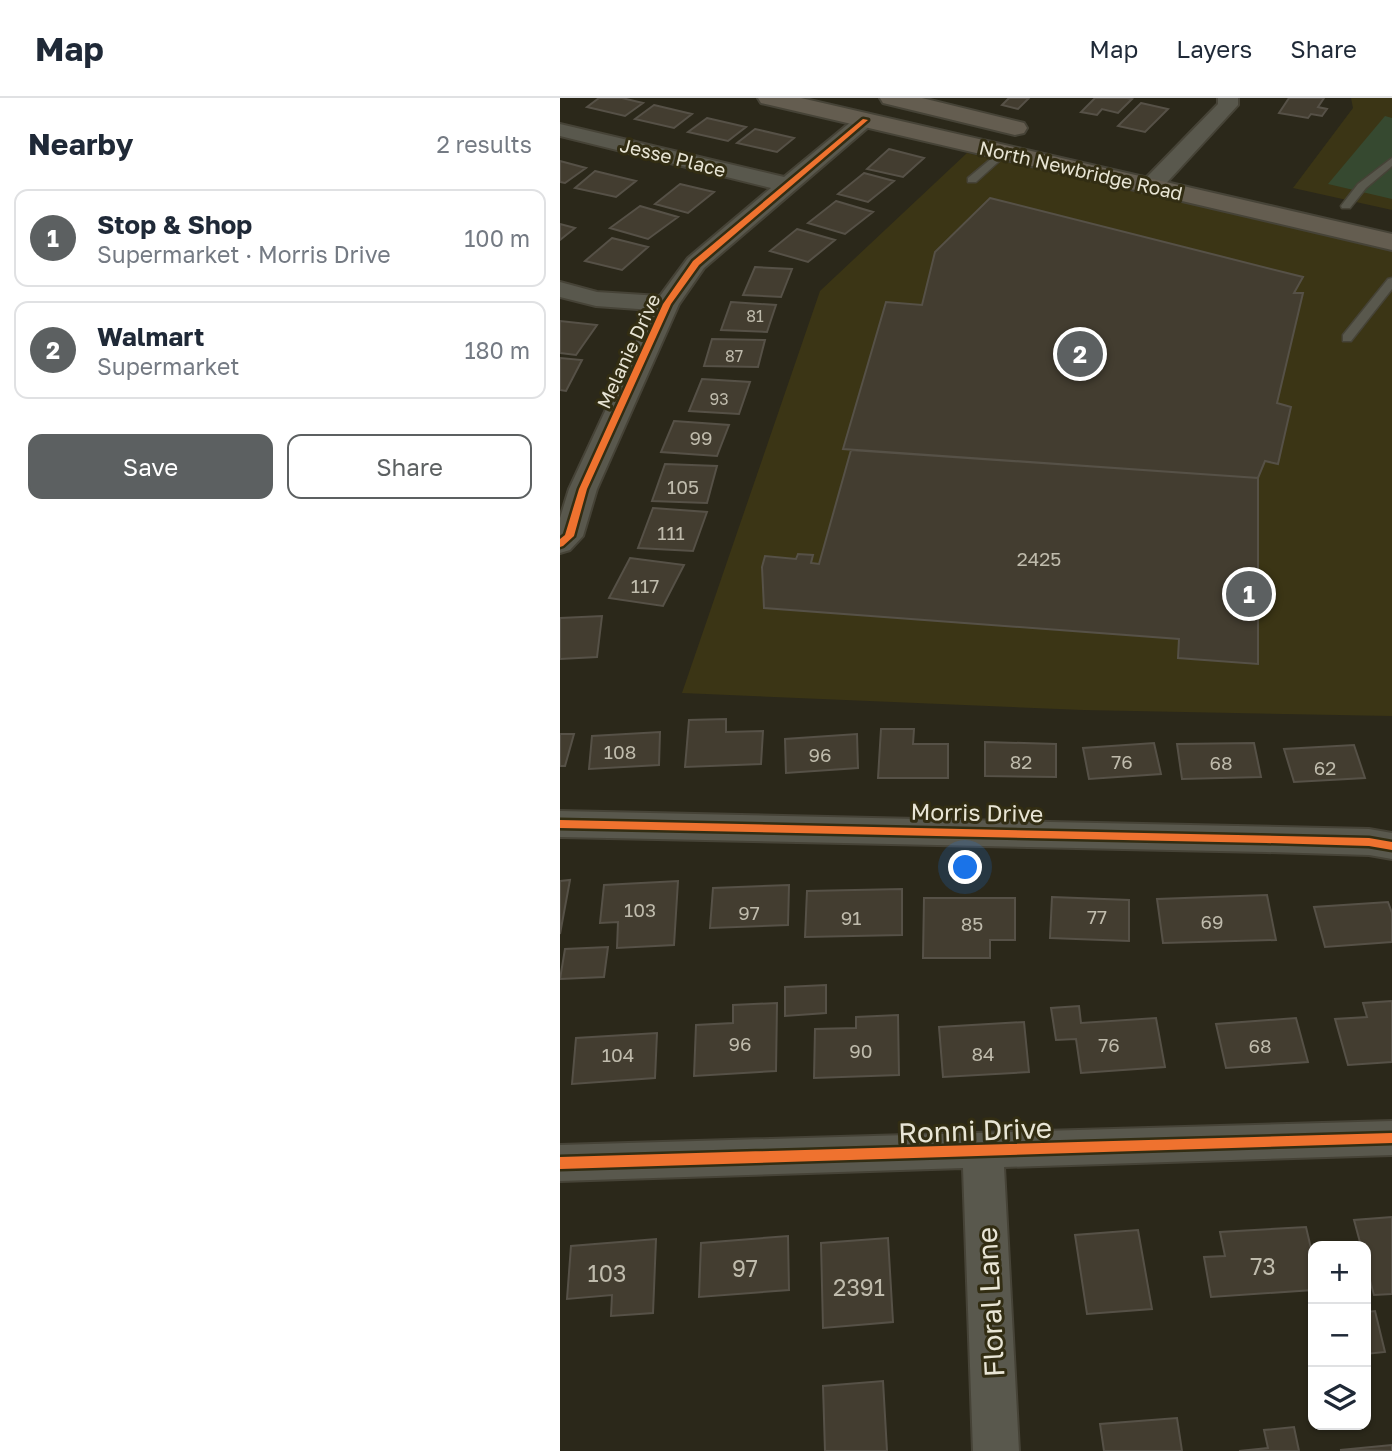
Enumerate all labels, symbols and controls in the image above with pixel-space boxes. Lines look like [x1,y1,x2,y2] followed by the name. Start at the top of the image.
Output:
[35,29,104,68] text: Map
[1089,34,1138,63] text: Map
[1176,34,1252,63] text: Layers
[1290,34,1357,63] text: Share
[28,126,133,162] text: Nearby
[436,130,532,158] text: 2 results
[618,133,728,181] street label: Jesse Place
[977,135,1185,205] street label: North Newbridge Road
[97,209,252,240] text: Stop & Shop
[47,224,59,252] text: 1
[464,224,530,252] text: 100 m
[97,240,391,268] text: Supermarket · Morris Drive
[591,290,665,412] street label: Melanie Drive
[746,306,764,326] house number: 81
[97,321,204,352] text: Walmart
[1057,328,1103,380] pin: 2
[46,336,60,364] text: 2
[464,336,530,364] text: 180 m
[725,346,743,366] house number: 87
[97,352,240,380] text: Supermarket
[709,389,729,409] house number: 93
[690,426,713,449] house number: 99
[28,434,273,499] button: Save
[287,434,532,499] button: Share
[667,475,699,498] house number: 105
[657,521,685,544] house number: 111
[1017,547,1061,570] house number: 2425
[1226,568,1272,620] pin: 1
[631,574,659,597] house number: 117
[604,740,636,763] house number: 108
[809,743,832,766] house number: 96
[1010,750,1032,773] house number: 82
[1111,750,1133,773] house number: 76
[1209,751,1233,774] house number: 68
[1314,756,1336,779] house number: 62
[910,797,1044,827] street label: Morris Drive
[948,850,982,884] your location
[624,898,656,921] house number: 103
[738,901,760,924] house number: 97
[1087,905,1107,928] house number: 77
[841,906,861,929] house number: 91
[1201,910,1224,933] house number: 69
[961,912,983,935] house number: 85
[729,1032,752,1055] house number: 96
[1098,1033,1120,1056] house number: 76
[1248,1034,1272,1057] house number: 68
[849,1039,873,1062] house number: 90
[971,1042,995,1065] house number: 84
[602,1043,634,1066] house number: 104
[898,1111,1052,1149] street label: Ronni Drive
[970,1226,1010,1378] street label: Floral Lane
[1308,1241,1371,1430] map controls
[1308,1241,1371,1304] button: +
[1250,1252,1276,1280] house number: 73
[732,1254,758,1282] house number: 97
[588,1259,626,1287] house number: 103
[833,1273,885,1301] house number: 2391
[1308,1304,1371,1367] button: −
[1308,1367,1371,1430] button: layers

